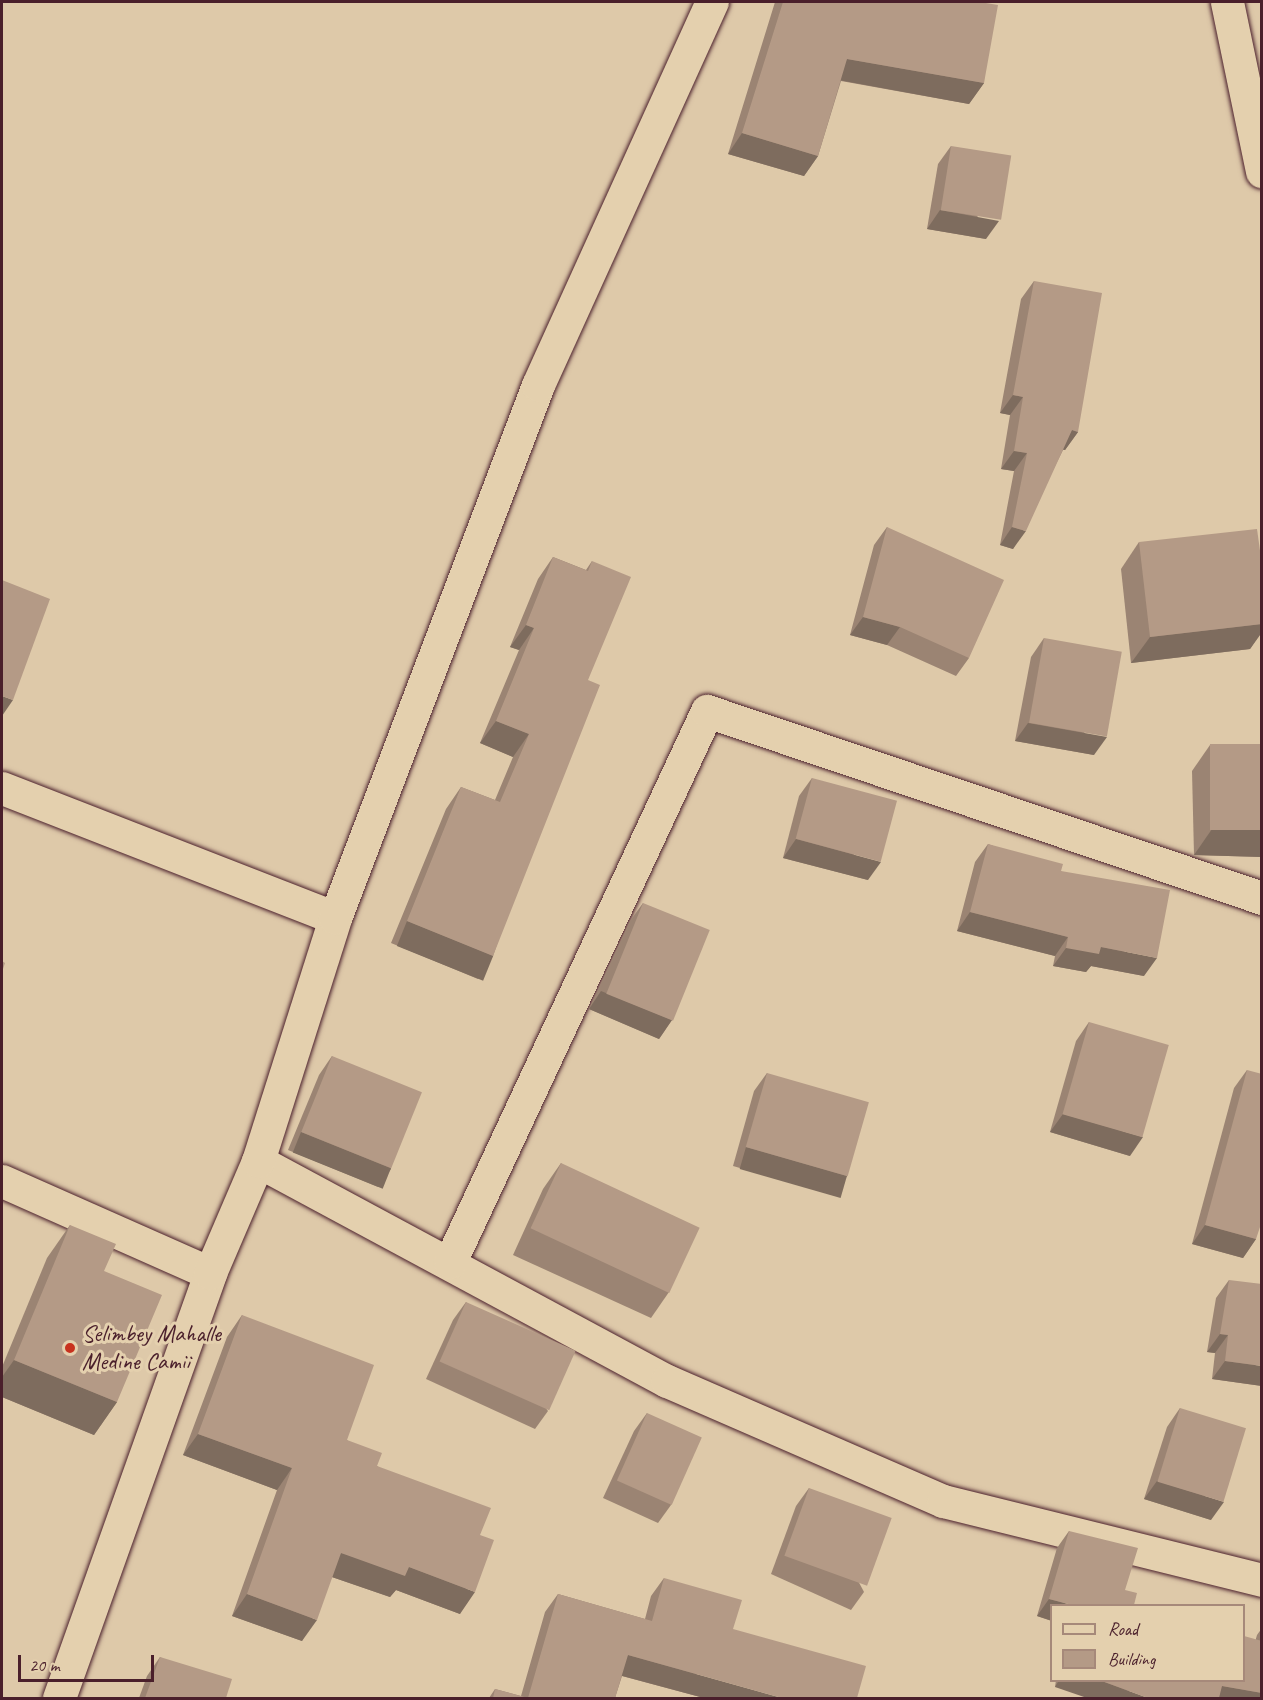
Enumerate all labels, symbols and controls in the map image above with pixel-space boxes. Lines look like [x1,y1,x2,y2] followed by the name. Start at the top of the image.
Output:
[82,1320,221,1376] place label: Selimbey Mahalle Medine Camii
[63,1341,77,1355] marker: Selimbey Mahalle Medine Camii
[1050,1604,1245,1682] legend
[1108,1618,1138,1640] text: Road
[21,1643,158,1681] scale bar
[1108,1648,1155,1670] text: Building
[29,1654,60,1676] text: 20 m

